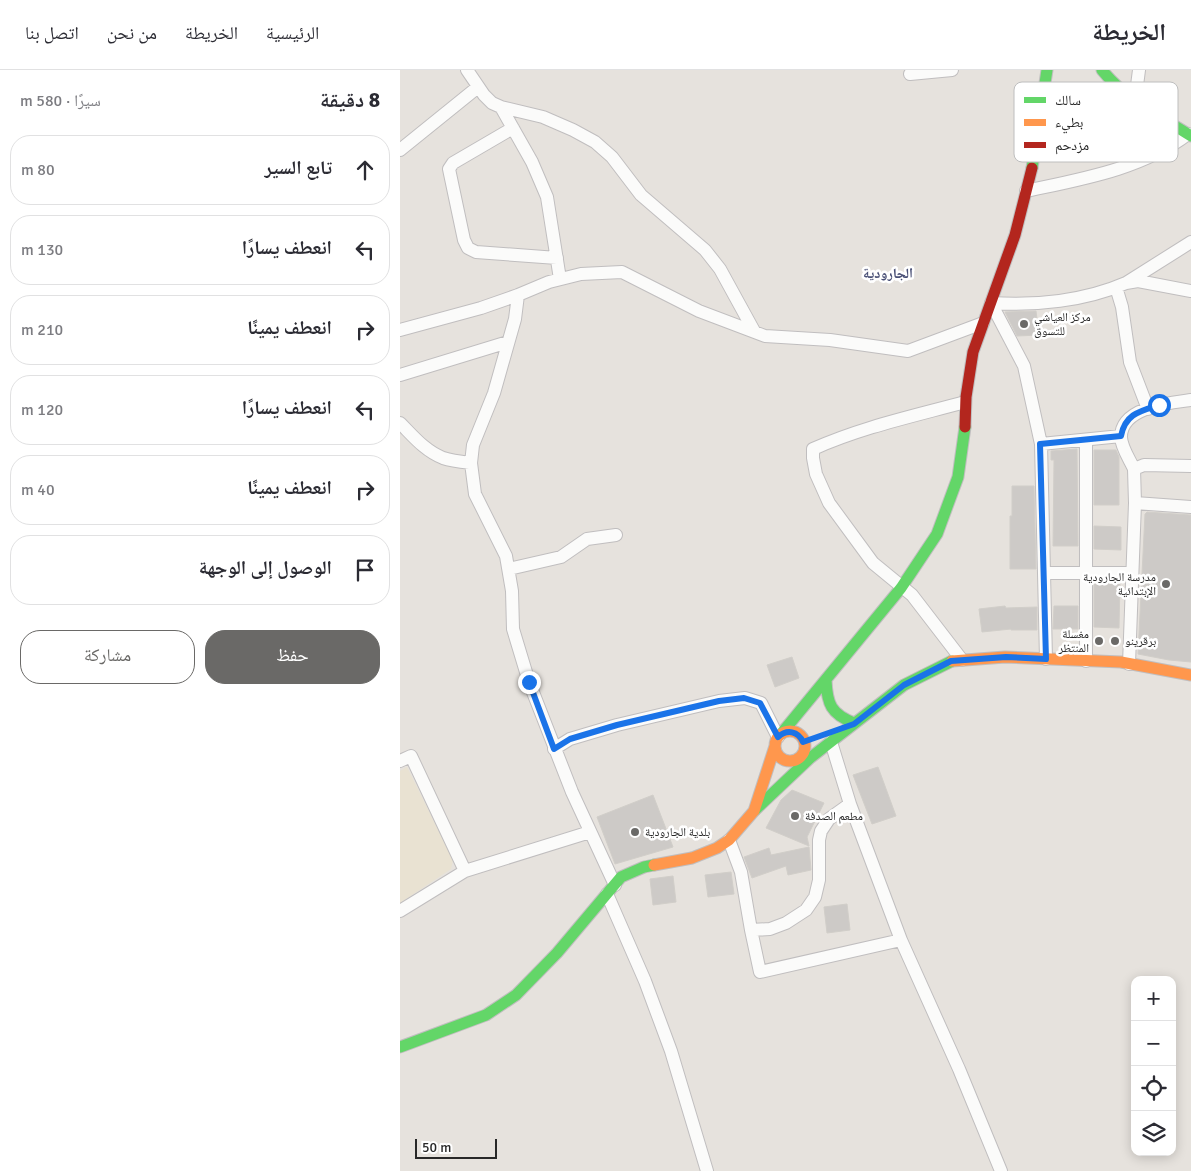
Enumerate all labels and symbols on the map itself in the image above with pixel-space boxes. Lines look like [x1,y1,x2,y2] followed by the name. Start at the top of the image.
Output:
[1014,82,1178,162] legend
[1055,92,1081,109] text: سالك
[1055,114,1084,134] text: بطيء
[1055,137,1089,155] text: مزدحم
[863,265,913,282] district label: الجارودية
[1034,310,1091,339] place label: مركز العياشي للتسوق
[1018,318,1030,330] marker: مركز العياشي للتسوق
[1148,394,1171,417] route start
[1083,570,1156,599] place label: مدرسة الجارودية الإبتدائية
[1160,578,1172,590] marker: مدرسة الجارودية الإبتدائية
[1057,627,1089,656] place label: مغسلة المنتظر
[1125,634,1156,649] place label: برقرينو
[1093,635,1105,647] marker: مغسلة المنتظر
[1109,635,1121,647] marker: برقرينو
[518,671,541,694] route end
[805,809,863,824] place label: مطعم الصدفة
[789,810,801,822] marker: مطعم الصدفة
[645,825,710,840] place label: بلدية الجارودية
[629,826,641,838] marker: بلدية الجارودية
[415,1136,498,1159] scale bar

